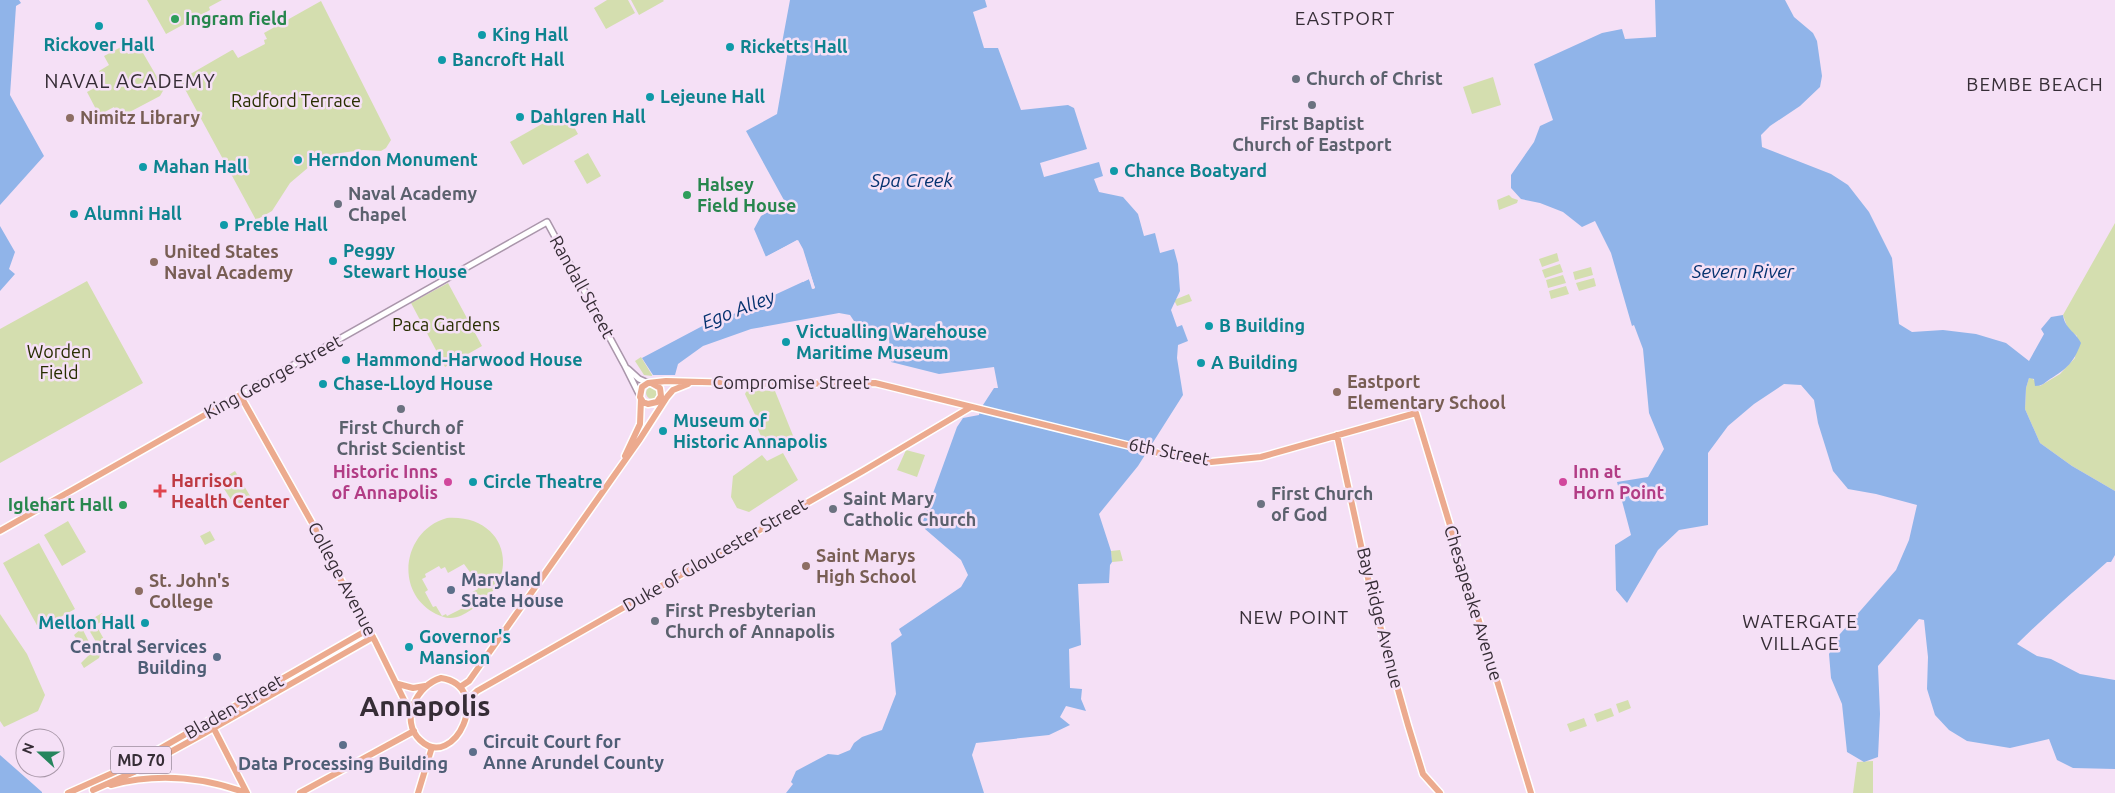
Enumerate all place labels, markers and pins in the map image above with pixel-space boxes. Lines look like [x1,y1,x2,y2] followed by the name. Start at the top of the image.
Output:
[185,8,287,28] place label: Ingram field
[169,13,181,25] marker: Ingram field
[93,20,105,32] marker: Rickover Hall
[492,24,569,44] place label: King Hall
[476,29,488,41] marker: King Hall
[43,34,155,54] place label: Rickover Hall
[740,36,848,56] place label: Ricketts Hall
[724,41,736,53] marker: Ricketts Hall
[452,49,565,69] place label: Bancroft Hall
[436,54,448,66] marker: Bancroft Hall
[1306,68,1443,88] place label: Church of Christ
[1290,73,1302,85] marker: Church of Christ
[660,86,766,106] place label: Lejeune Hall
[644,91,656,103] marker: Lejeune Hall
[1306,99,1318,111] marker: First Baptist Church of Eastport
[530,106,646,126] place label: Dahlgren Hall
[80,107,200,127] place label: Nimitz Library
[514,111,526,123] marker: Dahlgren Hall
[64,112,76,124] marker: Nimitz Library
[1232,113,1392,154] place label: First Baptist Church of Eastport
[308,149,478,169] place label: Herndon Monument
[292,154,304,166] marker: Herndon Monument
[153,156,248,176] place label: Mahan Hall
[1124,160,1267,180] place label: Chance Boatyard
[137,161,149,173] marker: Mahan Hall
[1108,165,1120,177] marker: Chance Boatyard
[697,174,796,215] place label: Halsey Field House
[348,183,477,224] place label: Naval Academy Chapel
[681,189,693,201] marker: Halsey Field House
[332,198,344,210] marker: Naval Academy Chapel
[84,203,182,223] place label: Alumni Hall
[68,208,80,220] marker: Alumni Hall
[234,214,328,234] place label: Preble Hall
[218,219,230,231] marker: Preble Hall
[343,240,467,281] place label: Peggy Stewart House
[164,241,293,282] place label: United States Naval Academy
[327,255,339,267] marker: Peggy Stewart House
[148,256,160,268] marker: United States Naval Academy
[1219,315,1305,335] place label: B Building
[1203,320,1215,332] marker: B Building
[796,321,987,362] place label: Victualling Warehouse Maritime Museum
[780,336,792,348] marker: Victualling Warehouse Maritime Museum
[356,349,583,369] place label: Hammond-Harwood House
[1211,352,1298,372] place label: A Building
[340,354,352,366] marker: Hammond-Harwood House
[1195,357,1207,369] marker: A Building
[1347,371,1506,412] place label: Eastport Elementary School
[333,373,493,393] place label: Chase-Lloyd House
[317,378,329,390] marker: Chase-Lloyd House
[1331,386,1343,398] marker: Eastport Elementary School
[395,403,407,415] marker: First Church of Christ Scientist
[673,410,827,451] place label: Museum of Historic Annapolis
[337,417,466,458] place label: First Church of Christ Scientist
[657,425,669,437] marker: Museum of Historic Annapolis
[331,461,438,502] place label: Historic Inns of Annapolis
[1573,461,1665,502] place label: Inn at Horn Point
[171,470,290,511] place label: Harrison Health Center
[483,471,603,491] place label: Circle Theatre
[442,476,454,488] marker: Historic Inns of Annapolis
[467,476,479,488] marker: Circle Theatre
[1557,476,1569,488] marker: Inn at Horn Point
[1271,483,1373,524] place label: First Church of God
[153,484,167,498] marker: Harrison Health Center
[843,488,976,529] place label: Saint Mary Catholic Church
[8,494,114,514] place label: Iglehart Hall
[1255,498,1267,510] marker: First Church of God
[117,499,129,511] marker: Iglehart Hall
[827,503,839,515] marker: Saint Mary Catholic Church
[816,545,917,586] place label: Saint Marys High School
[800,560,812,572] marker: Saint Marys High School
[461,569,564,610] place label: Maryland State House
[149,570,230,611] place label: St. John's College
[445,584,457,596] marker: Maryland State House
[133,585,145,597] marker: St. John's College
[665,600,835,641] place label: First Presbyterian Church of Annapolis
[38,612,136,632] place label: Mellon Hall
[649,615,661,627] marker: First Presbyterian Church of Annapolis
[139,617,151,629] marker: Mellon Hall
[419,626,511,667] place label: Governor's Mansion
[70,636,207,677] place label: Central Services Building
[403,641,415,653] marker: Governor's Mansion
[211,651,223,663] marker: Central Services Building
[483,731,664,772] place label: Circuit Court for Anne Arundel County
[337,739,349,751] marker: Data Processing Building
[467,746,479,758] marker: Circuit Court for Anne Arundel County
[238,753,448,773] place label: Data Processing Building

